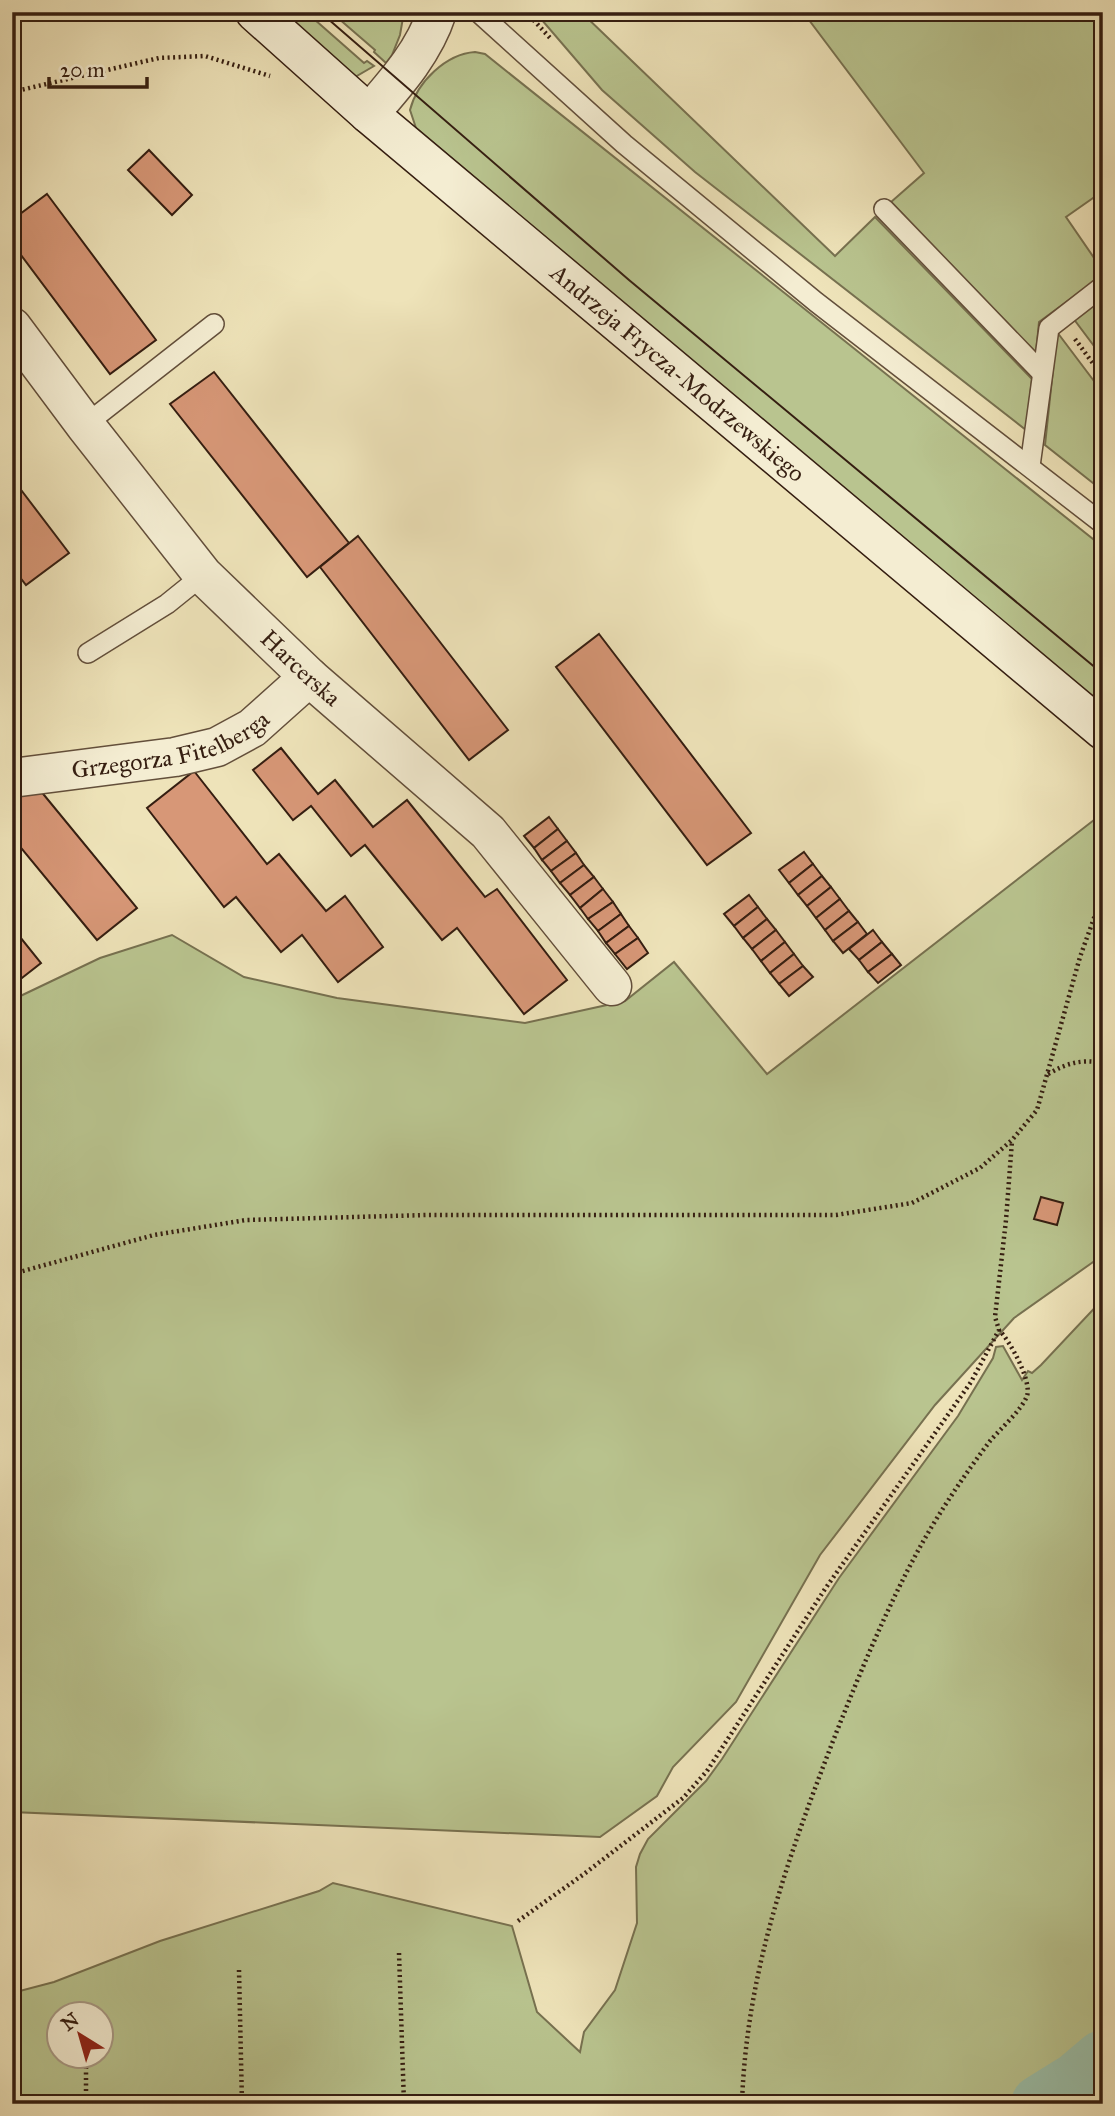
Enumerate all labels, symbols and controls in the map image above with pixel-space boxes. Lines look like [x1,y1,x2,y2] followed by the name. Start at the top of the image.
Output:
[49,46,147,90] scale bar
[60,57,105,83] text: 20 m
[543,257,811,489] street label: Andrzeja Frycza-Modrzewskiego
[254,623,348,713] street label: Harcerska
[70,704,276,785] street label: Grzegorza Fitelberga
[46,2000,116,2070] north arrow
[57,2008,83,2036] text: N

